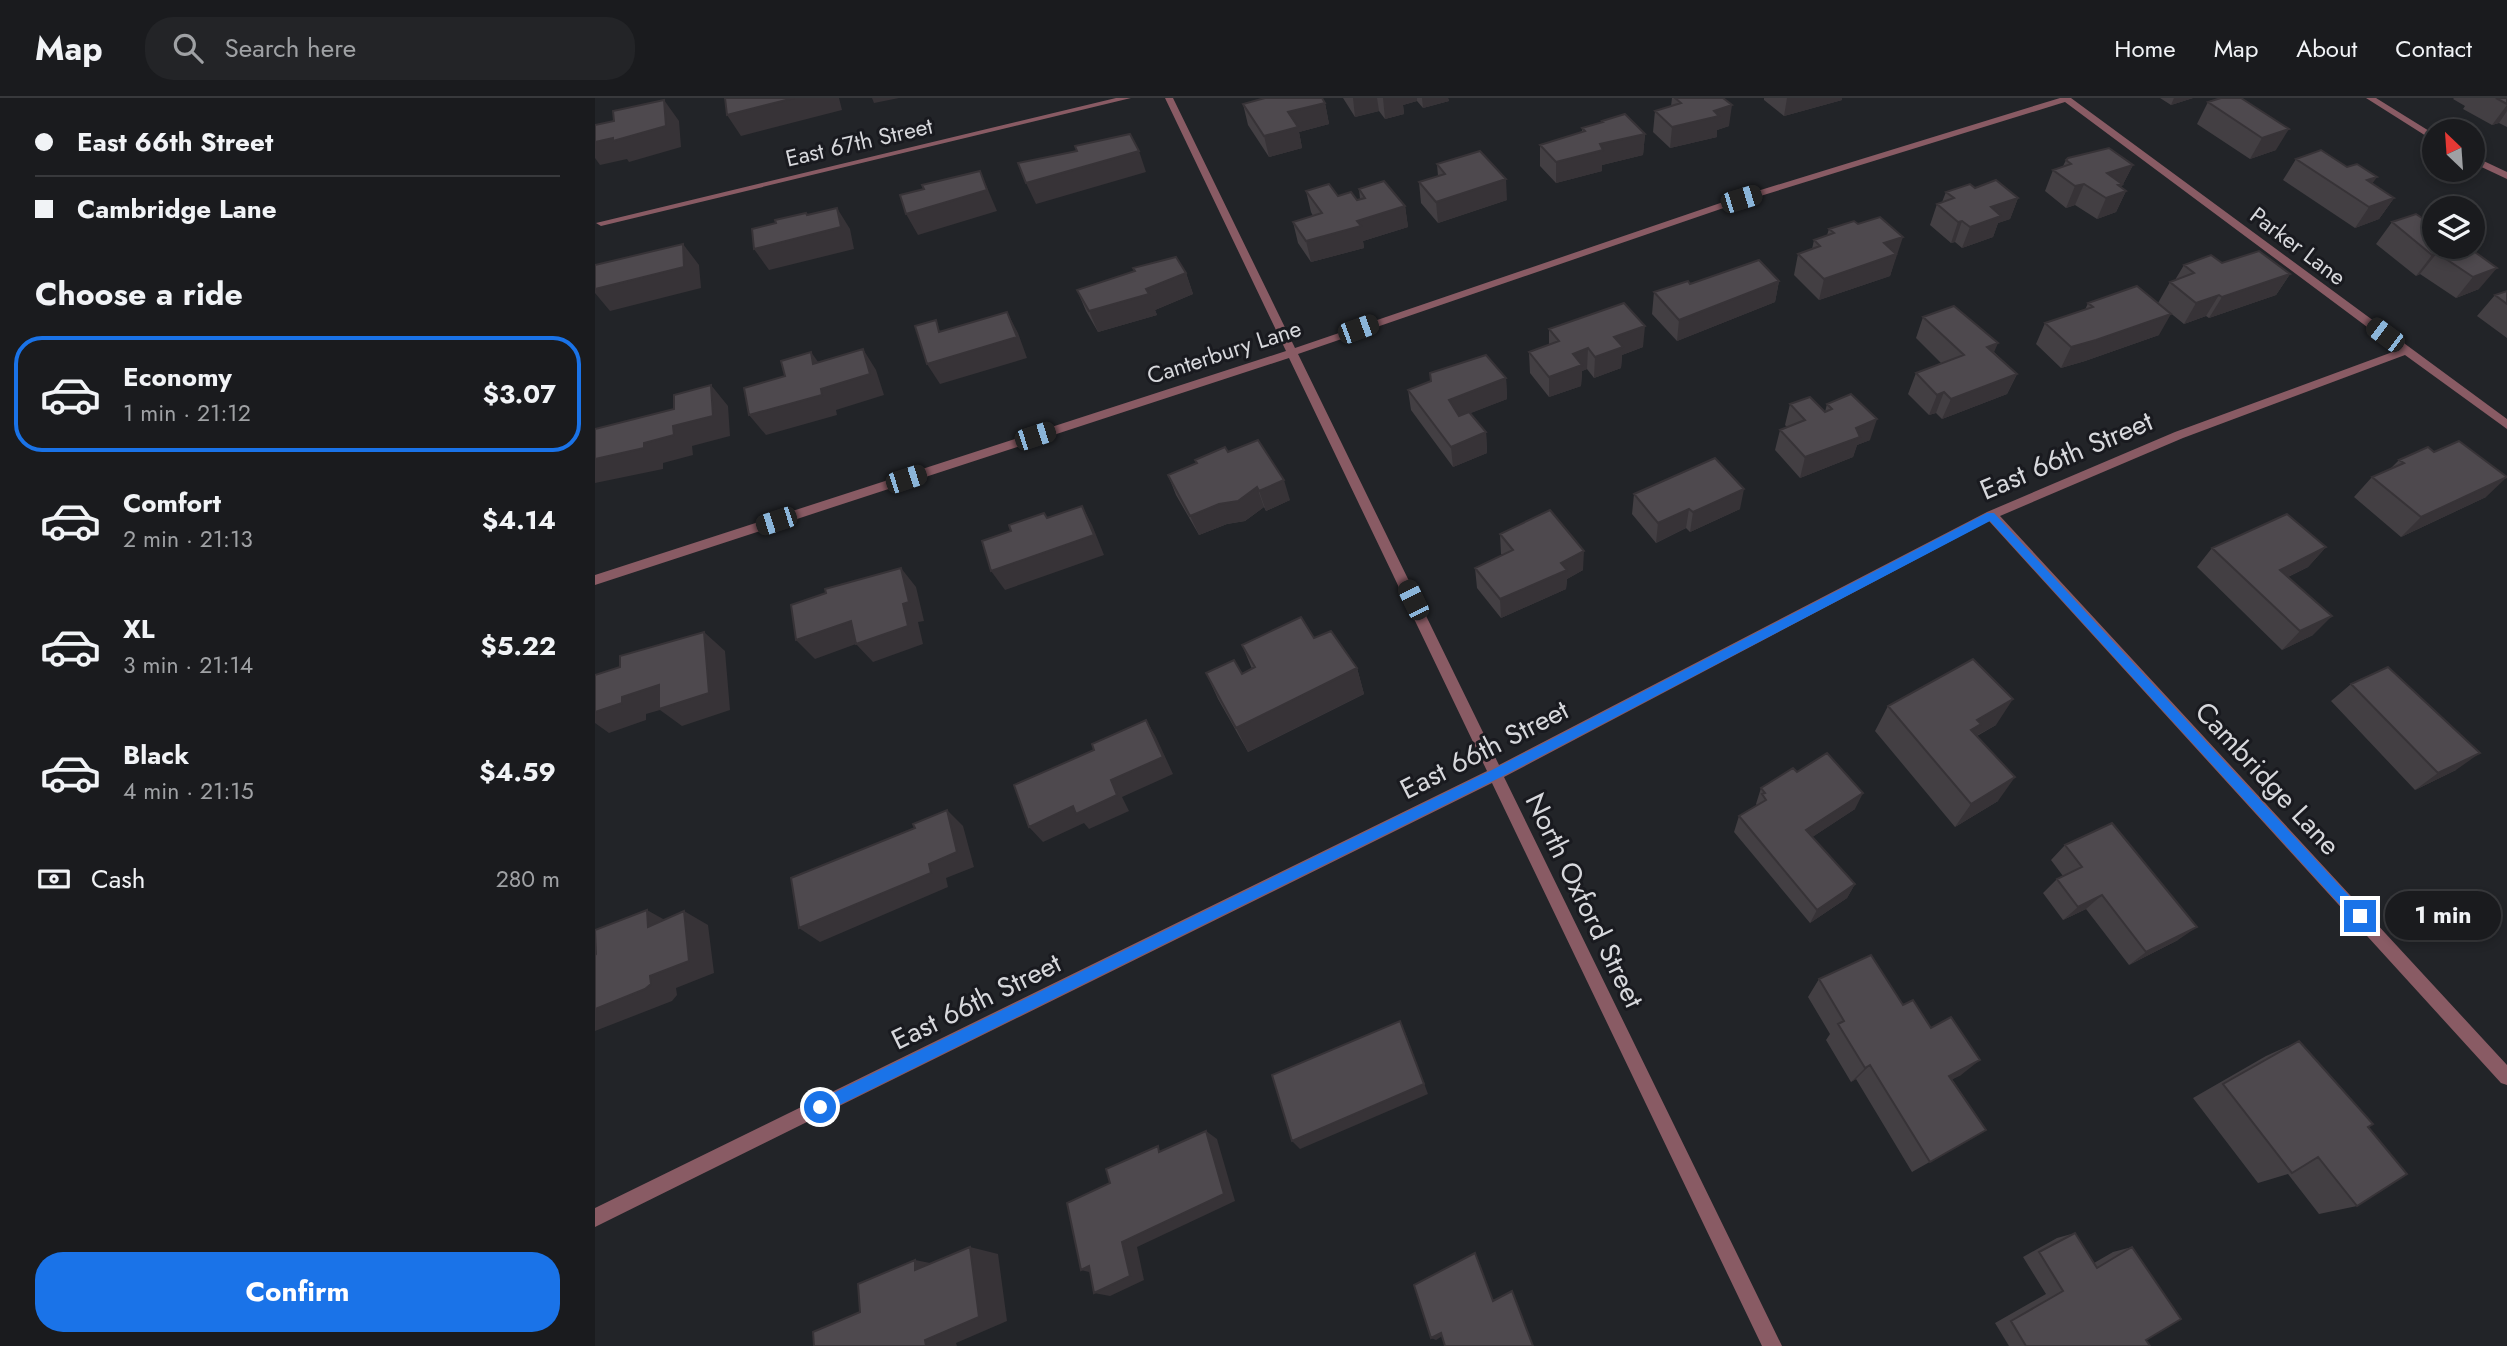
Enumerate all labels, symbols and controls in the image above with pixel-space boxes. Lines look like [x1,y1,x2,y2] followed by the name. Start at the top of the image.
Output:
[145,17,635,80] search box
[35,25,103,72] text: Map
[169,29,207,67] icon: search
[225,29,356,67] text: Search here
[2114,31,2176,66] text: Home
[2214,31,2258,66] text: Map
[2296,31,2357,66] text: About
[2395,31,2472,66] text: Contact
[782,108,936,175] street label: East 67th Street
[2422,119,2485,182] north arrow
[2422,119,2485,259] map controls
[77,123,273,161] text: East 66th Street
[1718,183,1765,215] car
[77,190,277,228] text: Cambridge Lane
[2422,196,2485,259] button: layers
[2243,199,2353,294] street label: Parker Lane
[35,271,243,317] text: Choose a ride
[1143,311,1306,393] street label: Canterbury Lane
[1335,312,1382,346] car
[2362,314,2409,356] car
[123,358,232,396] text: Economy
[39,363,102,426] icon: car
[483,375,556,413] text: $3.07
[123,396,251,430] text: 1 min · 21:12
[1973,401,2159,510] street label: East 66th Street
[1012,420,1059,452] car
[883,463,930,495] car
[123,484,221,522] text: Comfort
[39,489,102,552] icon: car
[482,501,556,539] text: $4.14
[753,505,800,537] car
[123,522,253,556] text: 2 min · 21:13
[1395,577,1432,623] car
[123,610,155,648] text: XL
[39,615,102,678] icon: car
[481,627,556,665] text: $5.22
[123,648,253,682] text: 3 min · 21:14
[1393,689,1576,810] street label: East 66th Street
[2185,692,2350,864] street label: Cambridge Lane
[123,736,189,774] text: Black
[39,741,102,804] icon: car
[479,753,556,791] text: $4.59
[123,774,254,808] text: 4 min · 21:15
[1515,786,1654,1015] street label: North Oxford Street
[35,860,73,898] icon: cash
[91,860,145,898] text: Cash
[496,862,560,896] text: 280 m
[2385,892,2500,940] callout: 1 min
[2414,898,2472,932] text: 1 min
[2344,900,2376,932] route end
[884,943,1068,1060] street label: East 66th Street
[804,1091,836,1123] route start
[35,1252,560,1332] button: Confirm

